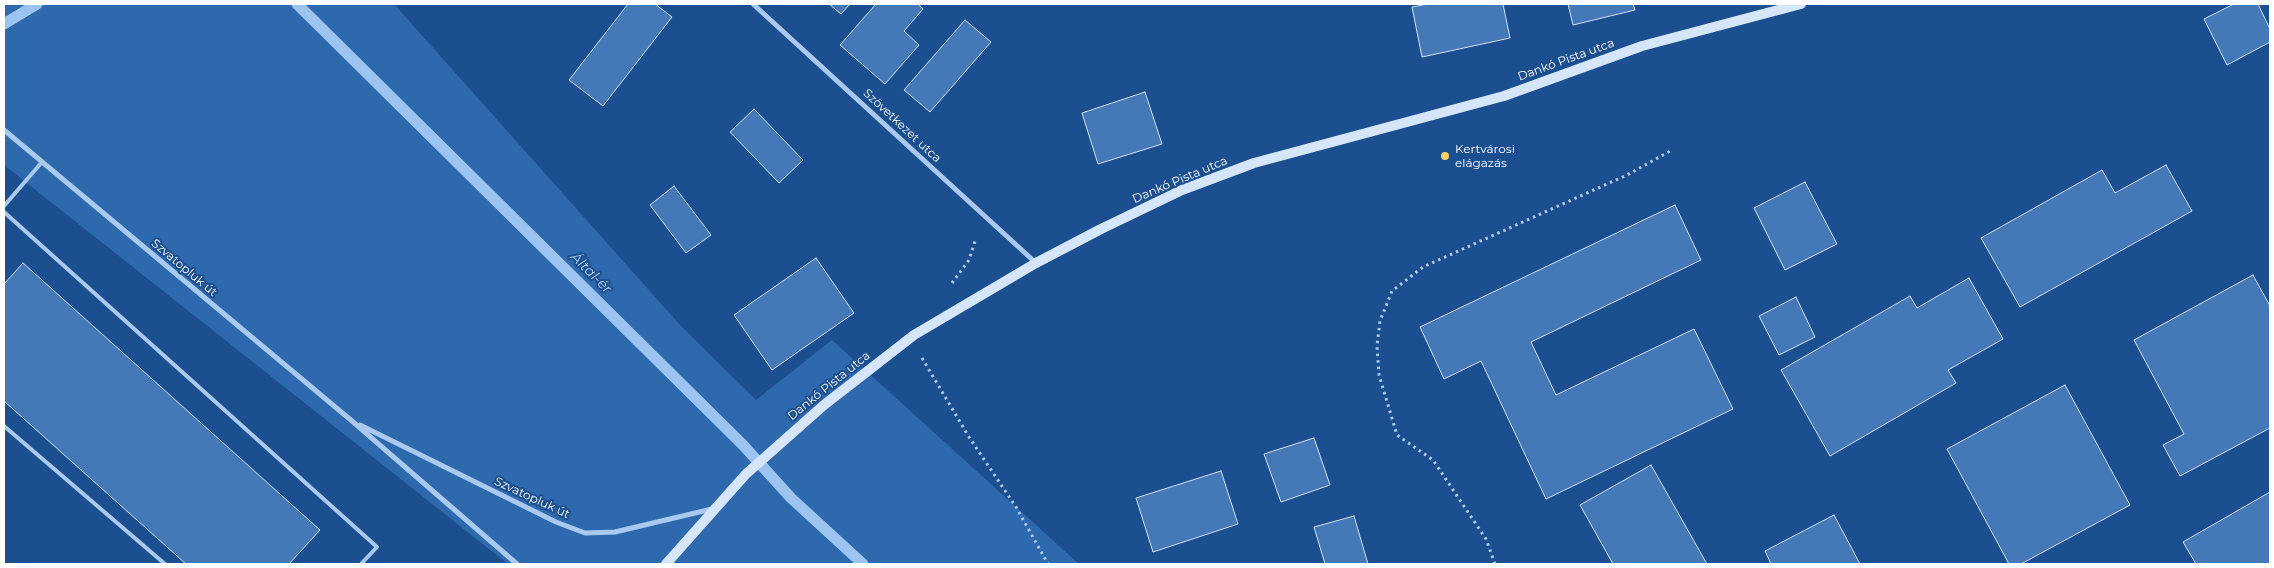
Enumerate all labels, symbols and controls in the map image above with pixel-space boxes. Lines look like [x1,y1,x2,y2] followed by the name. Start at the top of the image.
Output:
[1516,36,1616,84] street label: Dankó Pista utca
[860,86,944,166] street label: Szövetkezet utca
[1455,142,1515,170] place label: Kertvárosi elágazás
[1439,150,1451,162] marker: Kertvárosi elágazás
[1130,153,1230,207] street label: Dankó Pista utca
[148,236,220,300] street label: Szvatopluk út
[567,249,615,297] water label: Által-ér
[785,348,873,424] street label: Dankó Pista utca
[492,474,572,522] street label: Szvatopluk út

